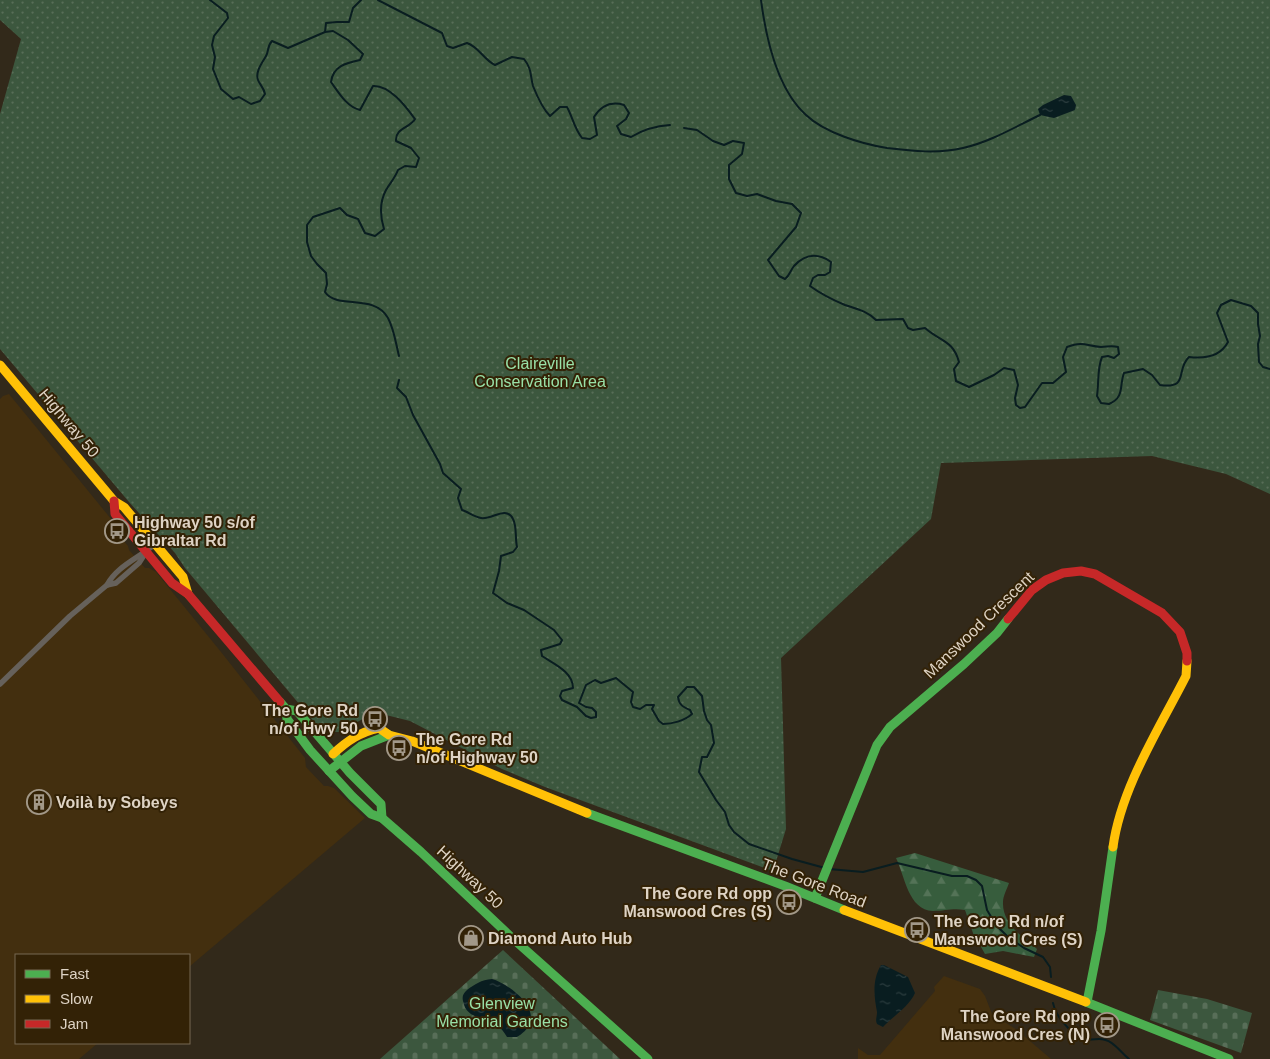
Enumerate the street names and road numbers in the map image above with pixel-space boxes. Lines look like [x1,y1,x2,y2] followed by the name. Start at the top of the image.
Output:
[36,386,102,461] street label: Highway 50
[921,568,1038,682] street label: Manswood Crescent
[434,842,506,912] street label: Highway 50
[759,855,869,911] street label: The Gore Road

